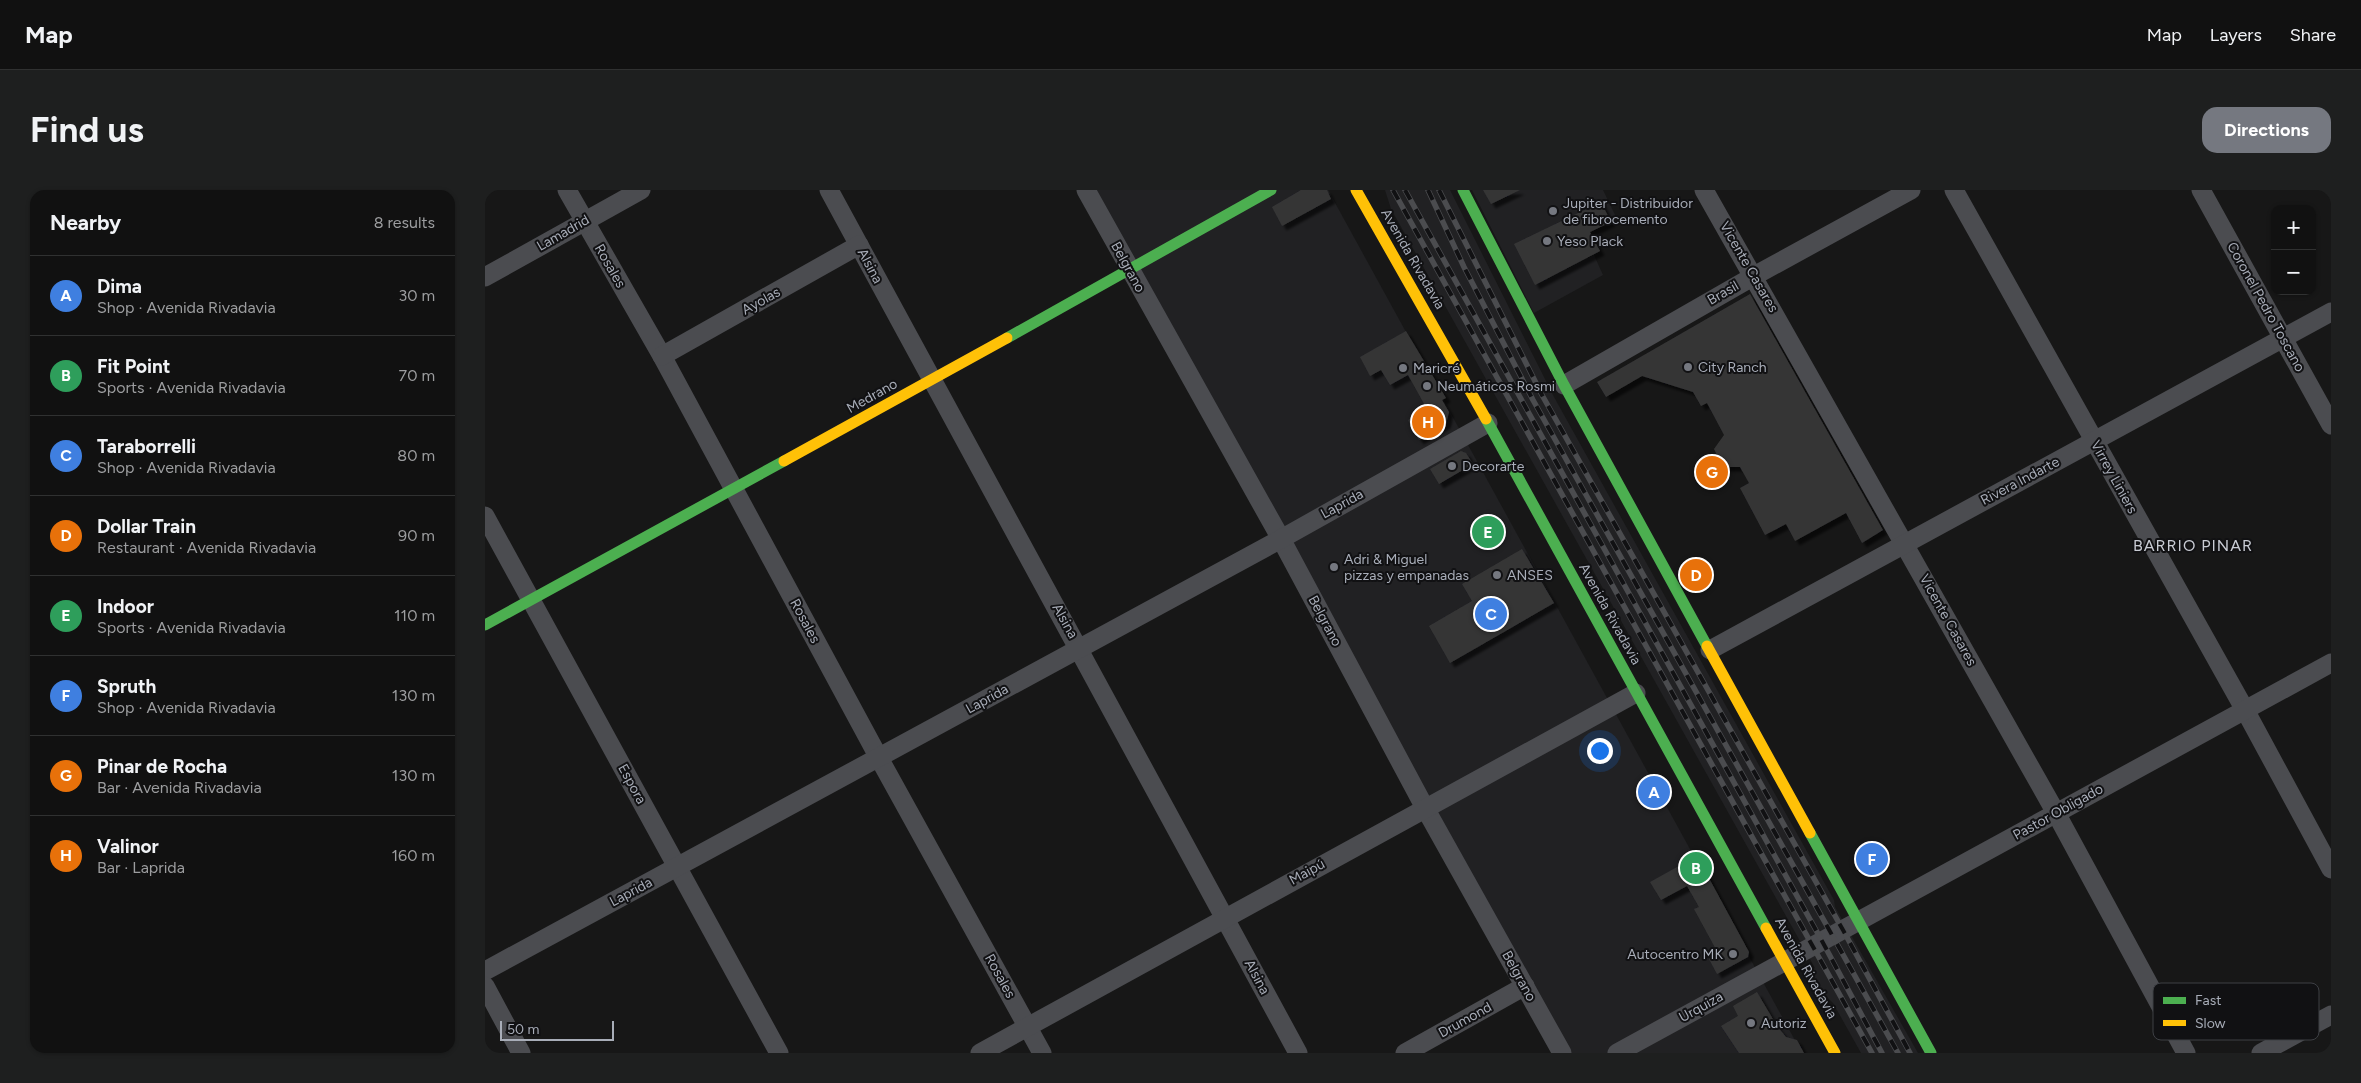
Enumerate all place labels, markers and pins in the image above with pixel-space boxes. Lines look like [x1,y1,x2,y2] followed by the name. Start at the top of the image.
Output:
[1563,195,1693,228] place label: Jupiter - Distribuidor de fibrocemento
[1547,205,1559,217] marker: Jupiter - Distribuidor de fibrocemento
[1557,233,1623,250] place label: Yeso Plack
[1541,235,1553,247] marker: Yeso Plack
[1698,359,1767,376] place label: City Ranch
[1413,360,1460,377] place label: Maricré
[1682,361,1694,373] marker: City Ranch
[1397,362,1409,374] marker: Maricré
[1437,378,1555,395] place label: Neumáticos Rosmi
[1421,380,1433,392] marker: Neumáticos Rosmi
[1412,403,1444,441] pin: H
[1696,453,1728,491] pin: G
[1462,458,1525,475] place label: Decorarte
[1446,460,1458,472] marker: Decorarte
[1472,513,1504,551] pin: E
[1344,551,1469,584] place label: Adri & Miguel pizzas y empanadas
[1680,556,1712,594] pin: D
[1328,561,1340,573] marker: Adri & Miguel pizzas y empanadas
[1507,567,1553,584] place label: ANSES
[1491,569,1503,581] marker: ANSES
[1475,595,1507,633] pin: C
[1638,773,1670,811] pin: A
[1856,840,1888,878] pin: F
[1680,849,1712,887] pin: B
[1627,946,1723,963] place label: Autocentro MK
[1727,948,1739,960] marker: Autocentro MK
[1761,1015,1807,1032] place label: Autoriz
[1745,1017,1757,1029] marker: Autoriz

